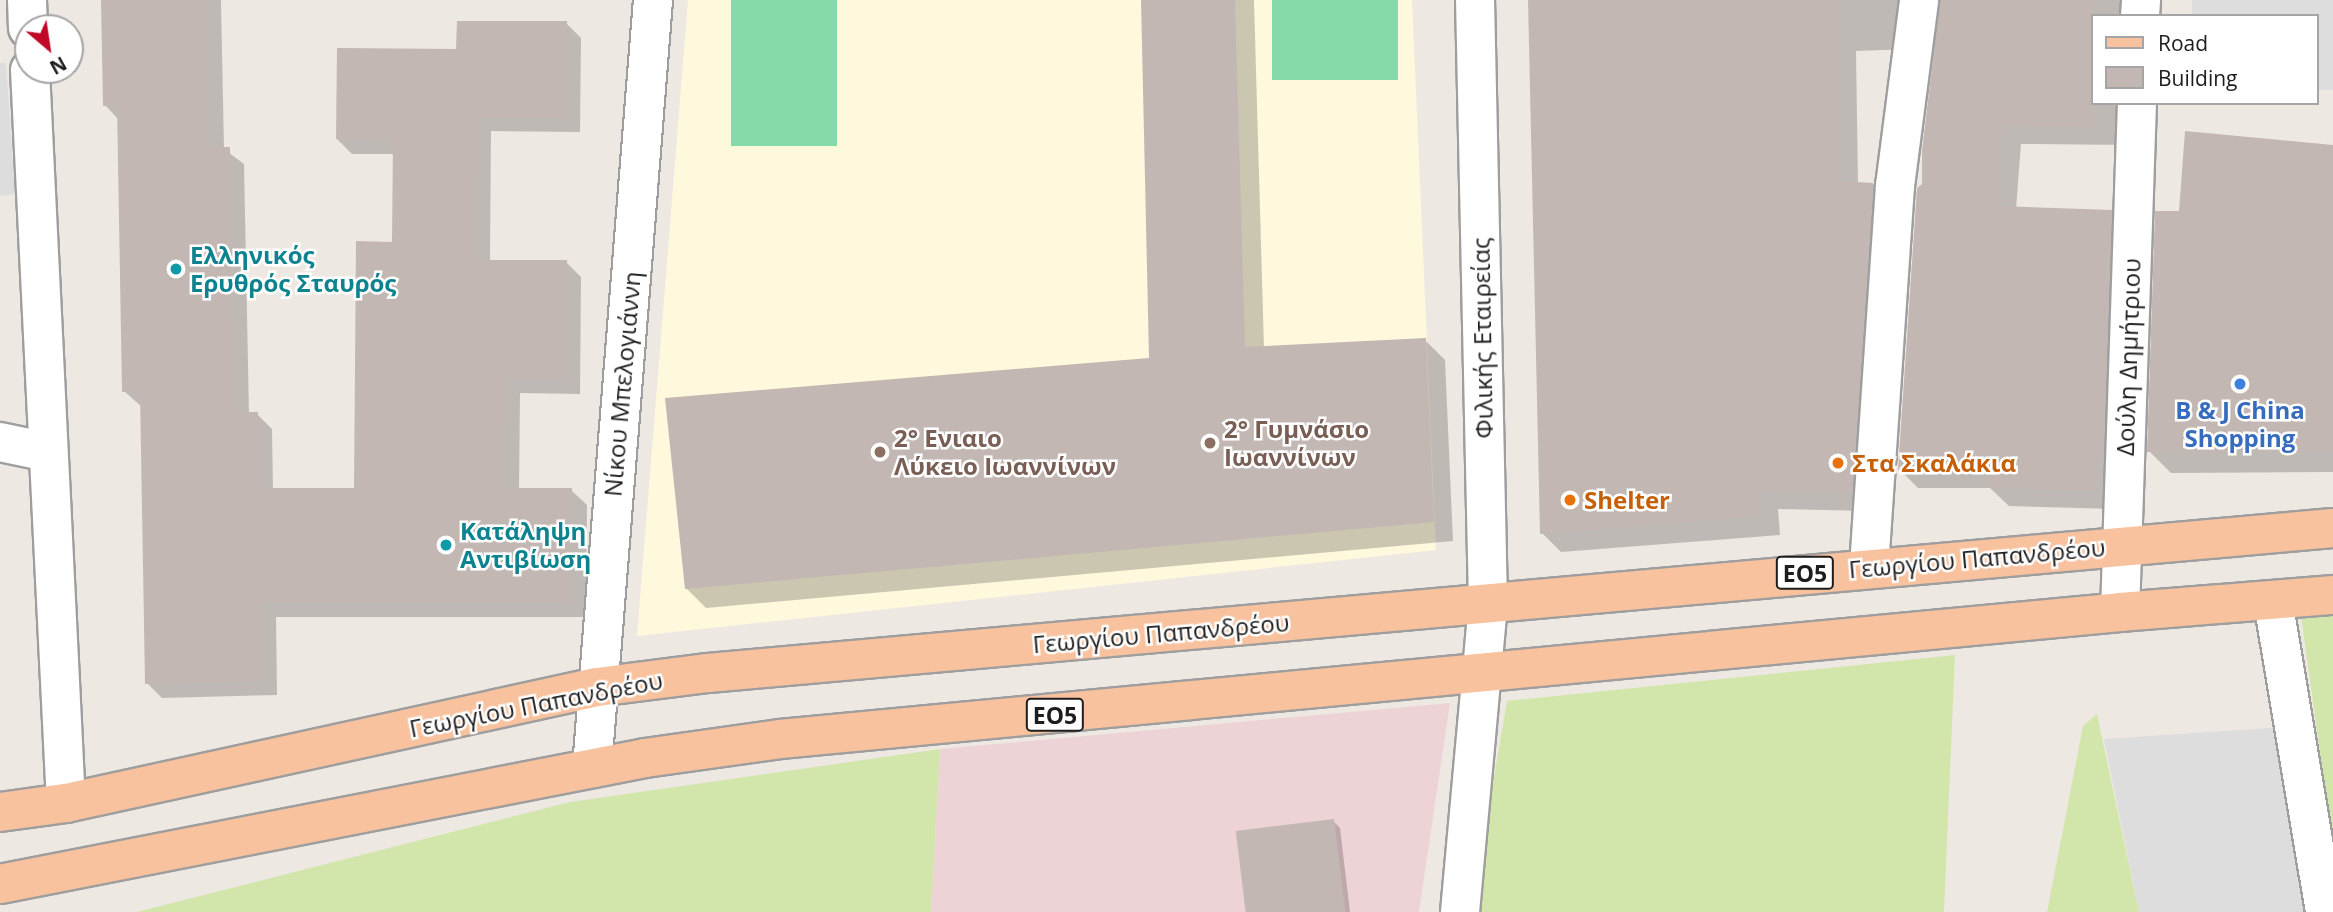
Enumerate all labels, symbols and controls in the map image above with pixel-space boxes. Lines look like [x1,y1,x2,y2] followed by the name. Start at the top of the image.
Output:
[14,14,84,84] north arrow
[2092,14,2319,105] legend
[2158,29,2208,57] text: Road
[45,50,71,81] text: N
[2158,64,2237,92] text: Building
[1466,237,1498,439] street label: Φιλικής Εταιρείας
[190,241,396,297] place label: Ελληνικός Ερυθρός Σταυρός
[2110,258,2146,456] street label: Δούλη Δημήτριου
[168,261,184,277] marker: Ελληνικός Ερυθρός Σταυρός
[598,270,646,498] street label: Νίκου Μπελογιάννη
[2232,376,2248,392] marker: B & J China Shopping
[2175,396,2305,452] place label: B & J China Shopping
[1224,415,1369,471] place label: 2° Γυμνάσιο Ιωαννίνων
[894,424,1116,480] place label: 2° Ενιαιο Λύκειο Ιωαννίνων
[1202,435,1218,451] marker: 2° Γυμνάσιο Ιωαννίνων
[872,444,888,460] marker: 2° Ενιαιο Λύκειο Ιωαννίνων
[1852,449,2016,477] place label: Στα Σκαλάκια
[1830,455,1846,471] marker: Στα Σκαλάκια
[1584,486,1670,514] place label: Shelter
[1562,492,1578,508] marker: Shelter
[460,517,591,573] place label: Κατάληψη Αντιβίωση
[1848,532,2106,584] street label: Γεωργίου Παπανδρέου
[438,537,454,553] marker: Κατάληψη Αντιβίωση
[1775,554,1835,593] road number: ΕΟ5
[1032,607,1290,659] street label: Γεωργίου Παπανδρέου
[407,665,665,743] street label: Γεωργίου Παπανδρέου
[1025,695,1085,734] road number: ΕΟ5

